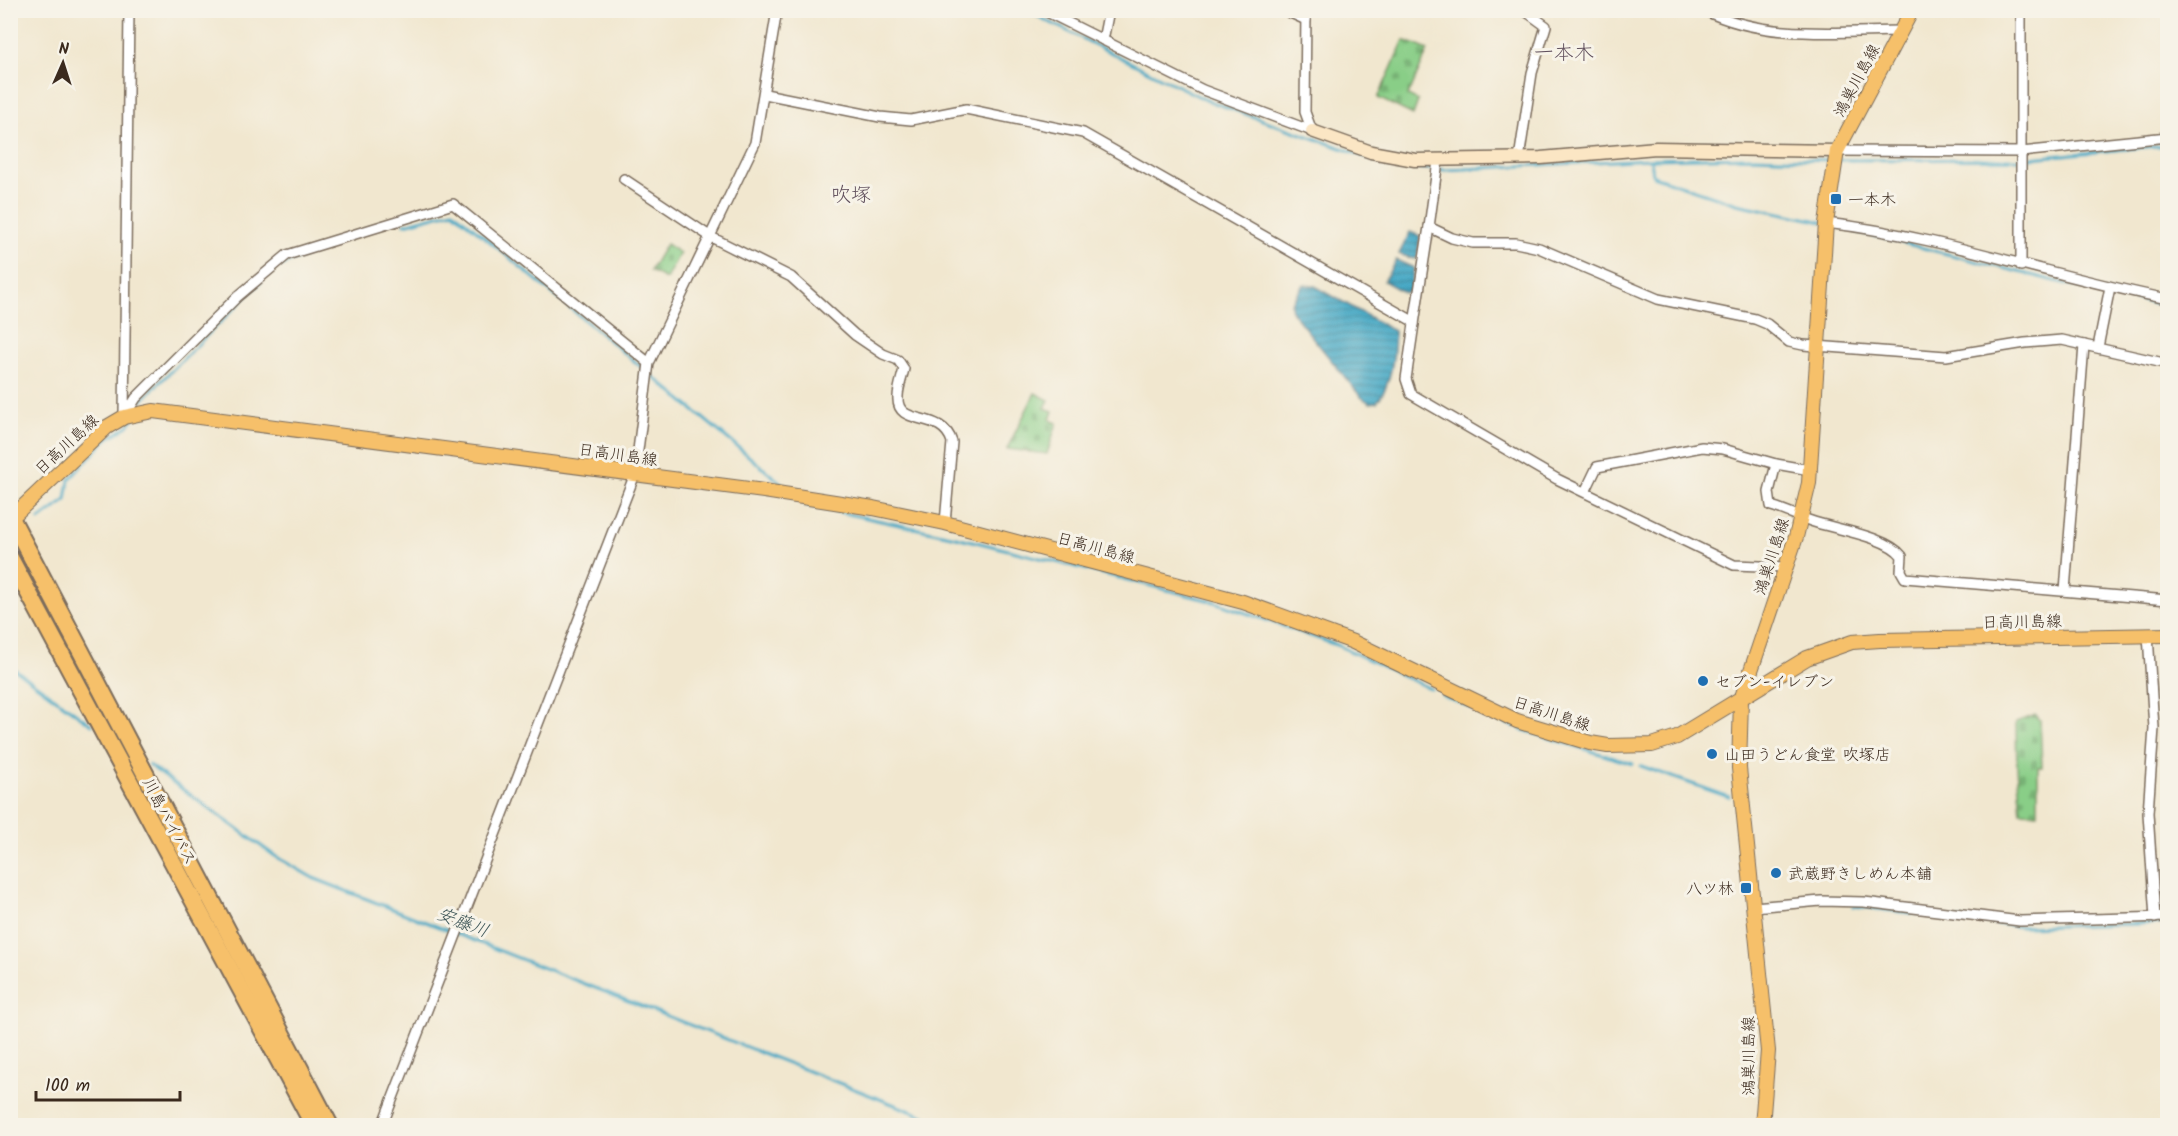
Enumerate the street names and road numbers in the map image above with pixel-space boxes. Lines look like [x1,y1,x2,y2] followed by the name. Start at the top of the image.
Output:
[1828,40,1887,122] street label: 鴻巣川島線
[29,409,105,482] street label: 日高川島線
[576,438,659,473] street label: 日高川島線
[1748,515,1797,598] street label: 鴻巣川島線
[1054,526,1137,571] street label: 日高川島線
[1982,609,2062,636] street label: 日高川島線
[1510,690,1593,739] street label: 日高川島線
[135,774,202,870] street label: 川島バイパス
[1737,1016,1762,1096] street label: 鴻巣川島線

